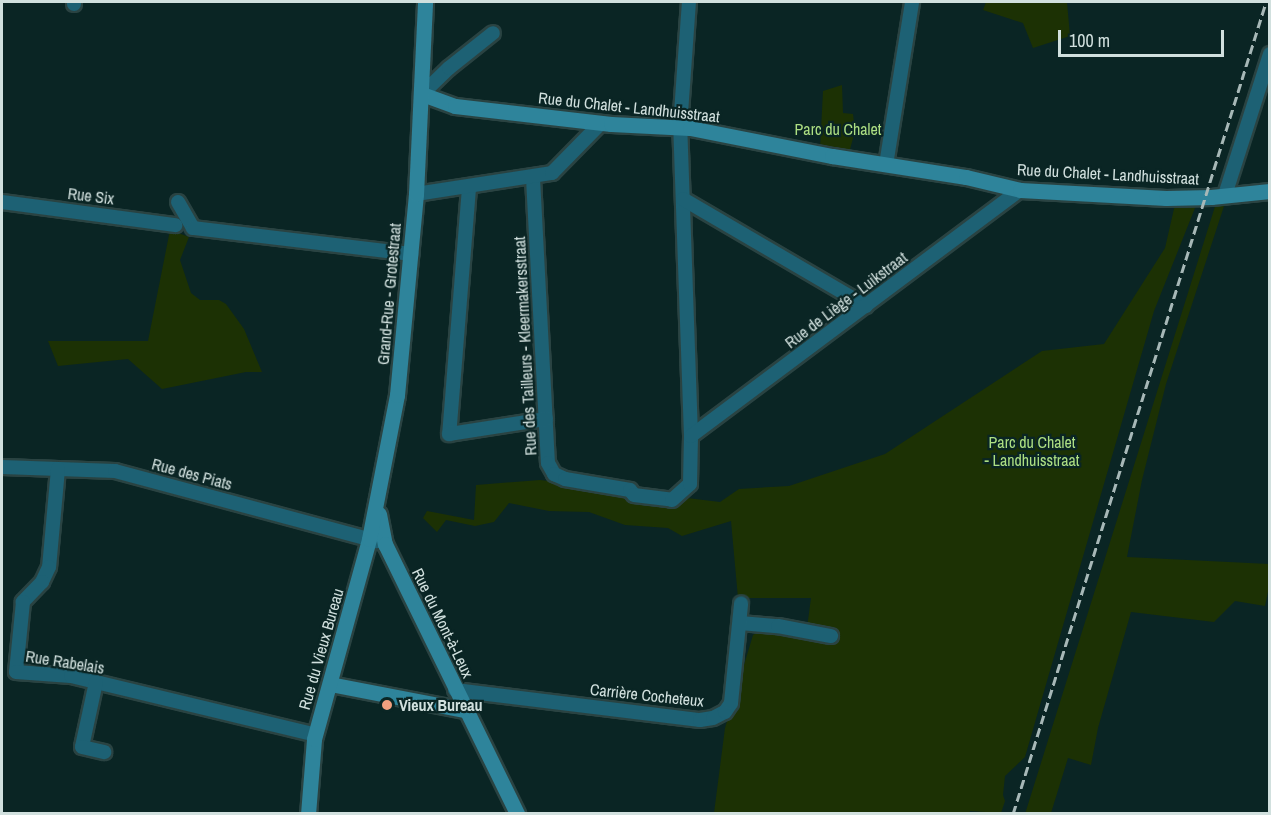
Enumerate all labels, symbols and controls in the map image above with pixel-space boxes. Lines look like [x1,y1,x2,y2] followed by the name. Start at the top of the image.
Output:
[1061,18,1228,56] scale bar
[1069,28,1110,53] text: 100 m
[537,88,721,126] street label: Rue du Chalet - Landhuisstraat
[795,119,881,139] park label: Parc du Chalet
[1016,160,1200,188] street label: Rue du Chalet - Landhuisstraat
[67,184,115,208] street label: Rue Six
[373,222,405,366] street label: Grand-Rue - Grotestraat
[510,236,540,456] street label: Rue des Tailleurs - Kleermakersstraat
[781,248,911,352] street label: Rue de Liège - Luikstraat
[985,432,1079,470] park label: Parc du Chalet - Landhuisstraat
[150,454,234,494] street label: Rue des Piats
[408,565,478,681] street label: Rue du Mont-à-Leux
[295,586,347,712] street label: Rue du Vieux Bureau
[24,646,106,678] street label: Rue Rabelais
[589,679,705,711] street label: Carrière Cocheteux
[399,695,483,715] place label: Vieux Bureau
[380,698,394,712] marker: Vieux Bureau

